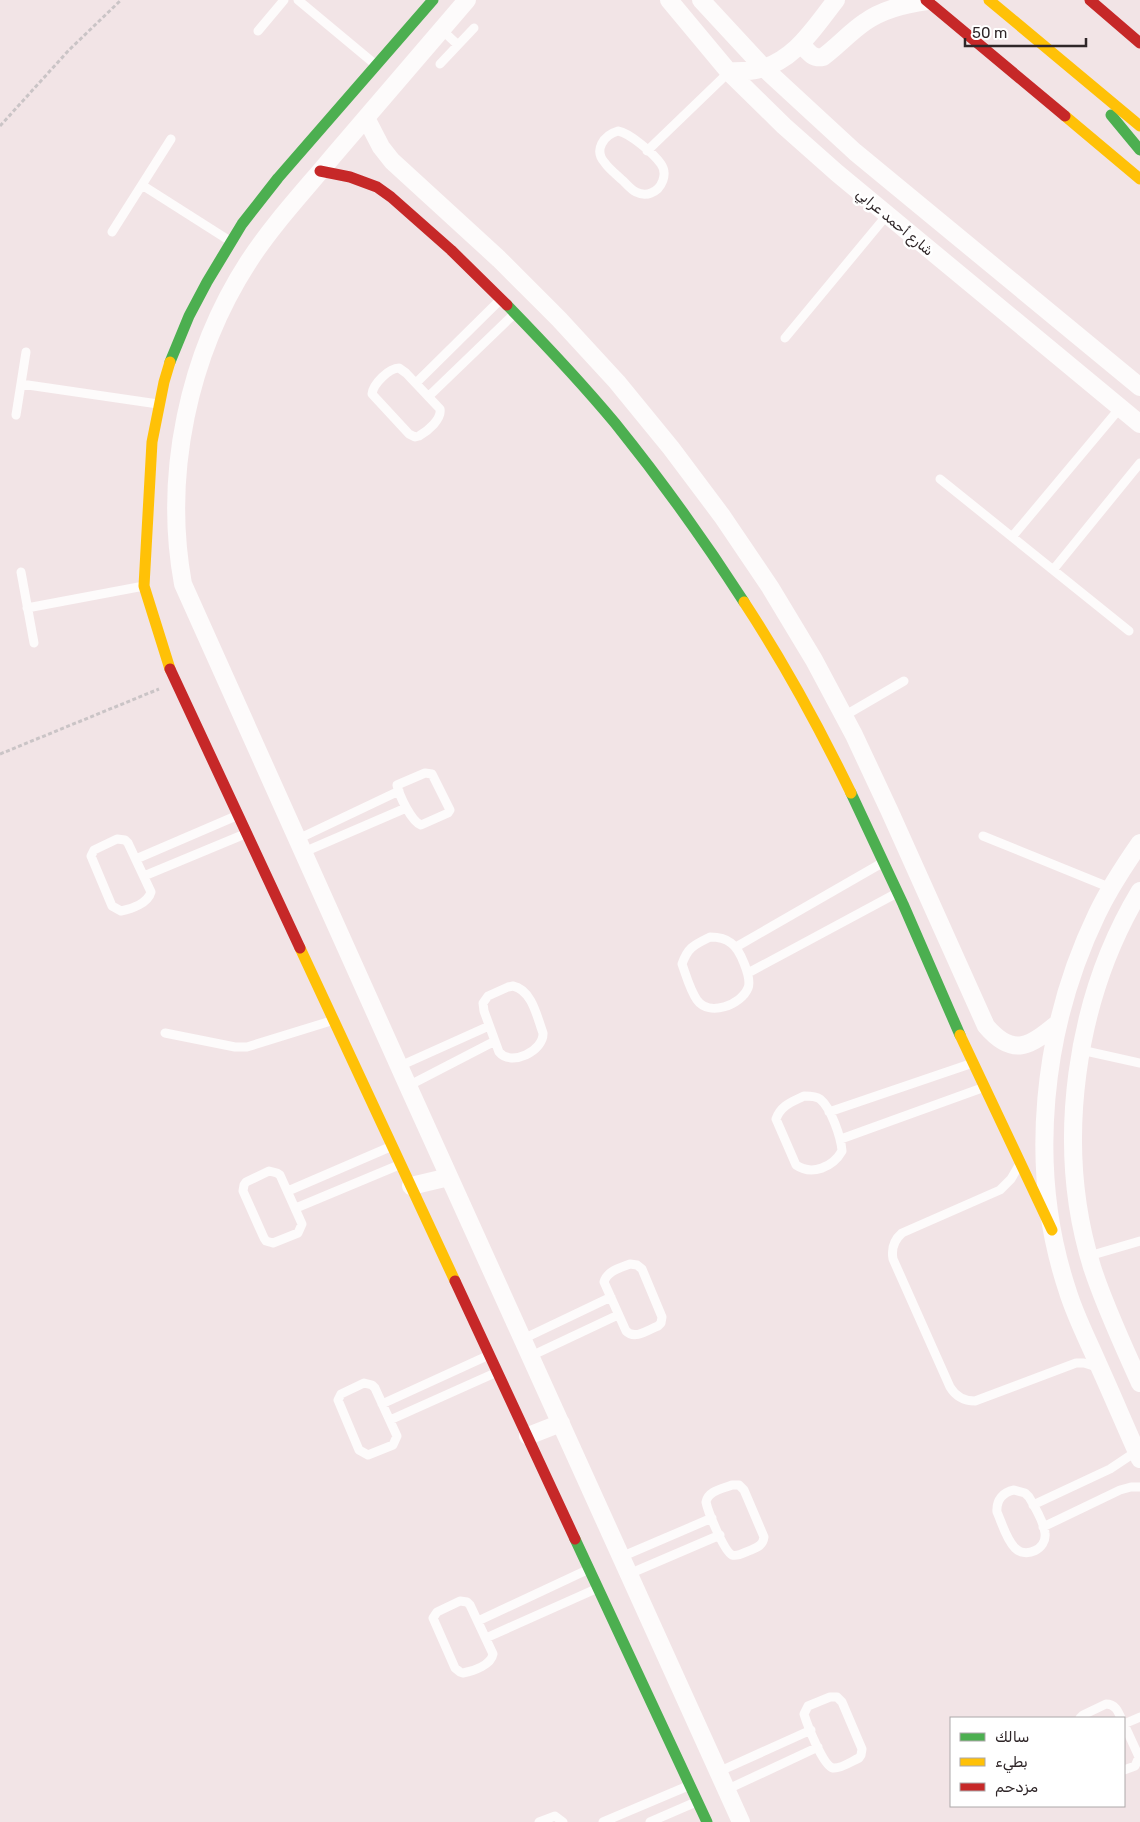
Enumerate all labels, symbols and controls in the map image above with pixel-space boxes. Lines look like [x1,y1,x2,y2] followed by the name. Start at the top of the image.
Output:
[965,15,1086,47] scale bar
[972,24,1007,42] text: 50 m
[851,185,937,261] street label: شارع أحمد عرابي
[950,1717,1125,1807] legend
[995,1728,1030,1746] text: سالك
[995,1753,1028,1774] text: بطيء
[995,1778,1038,1797] text: مزدحم

